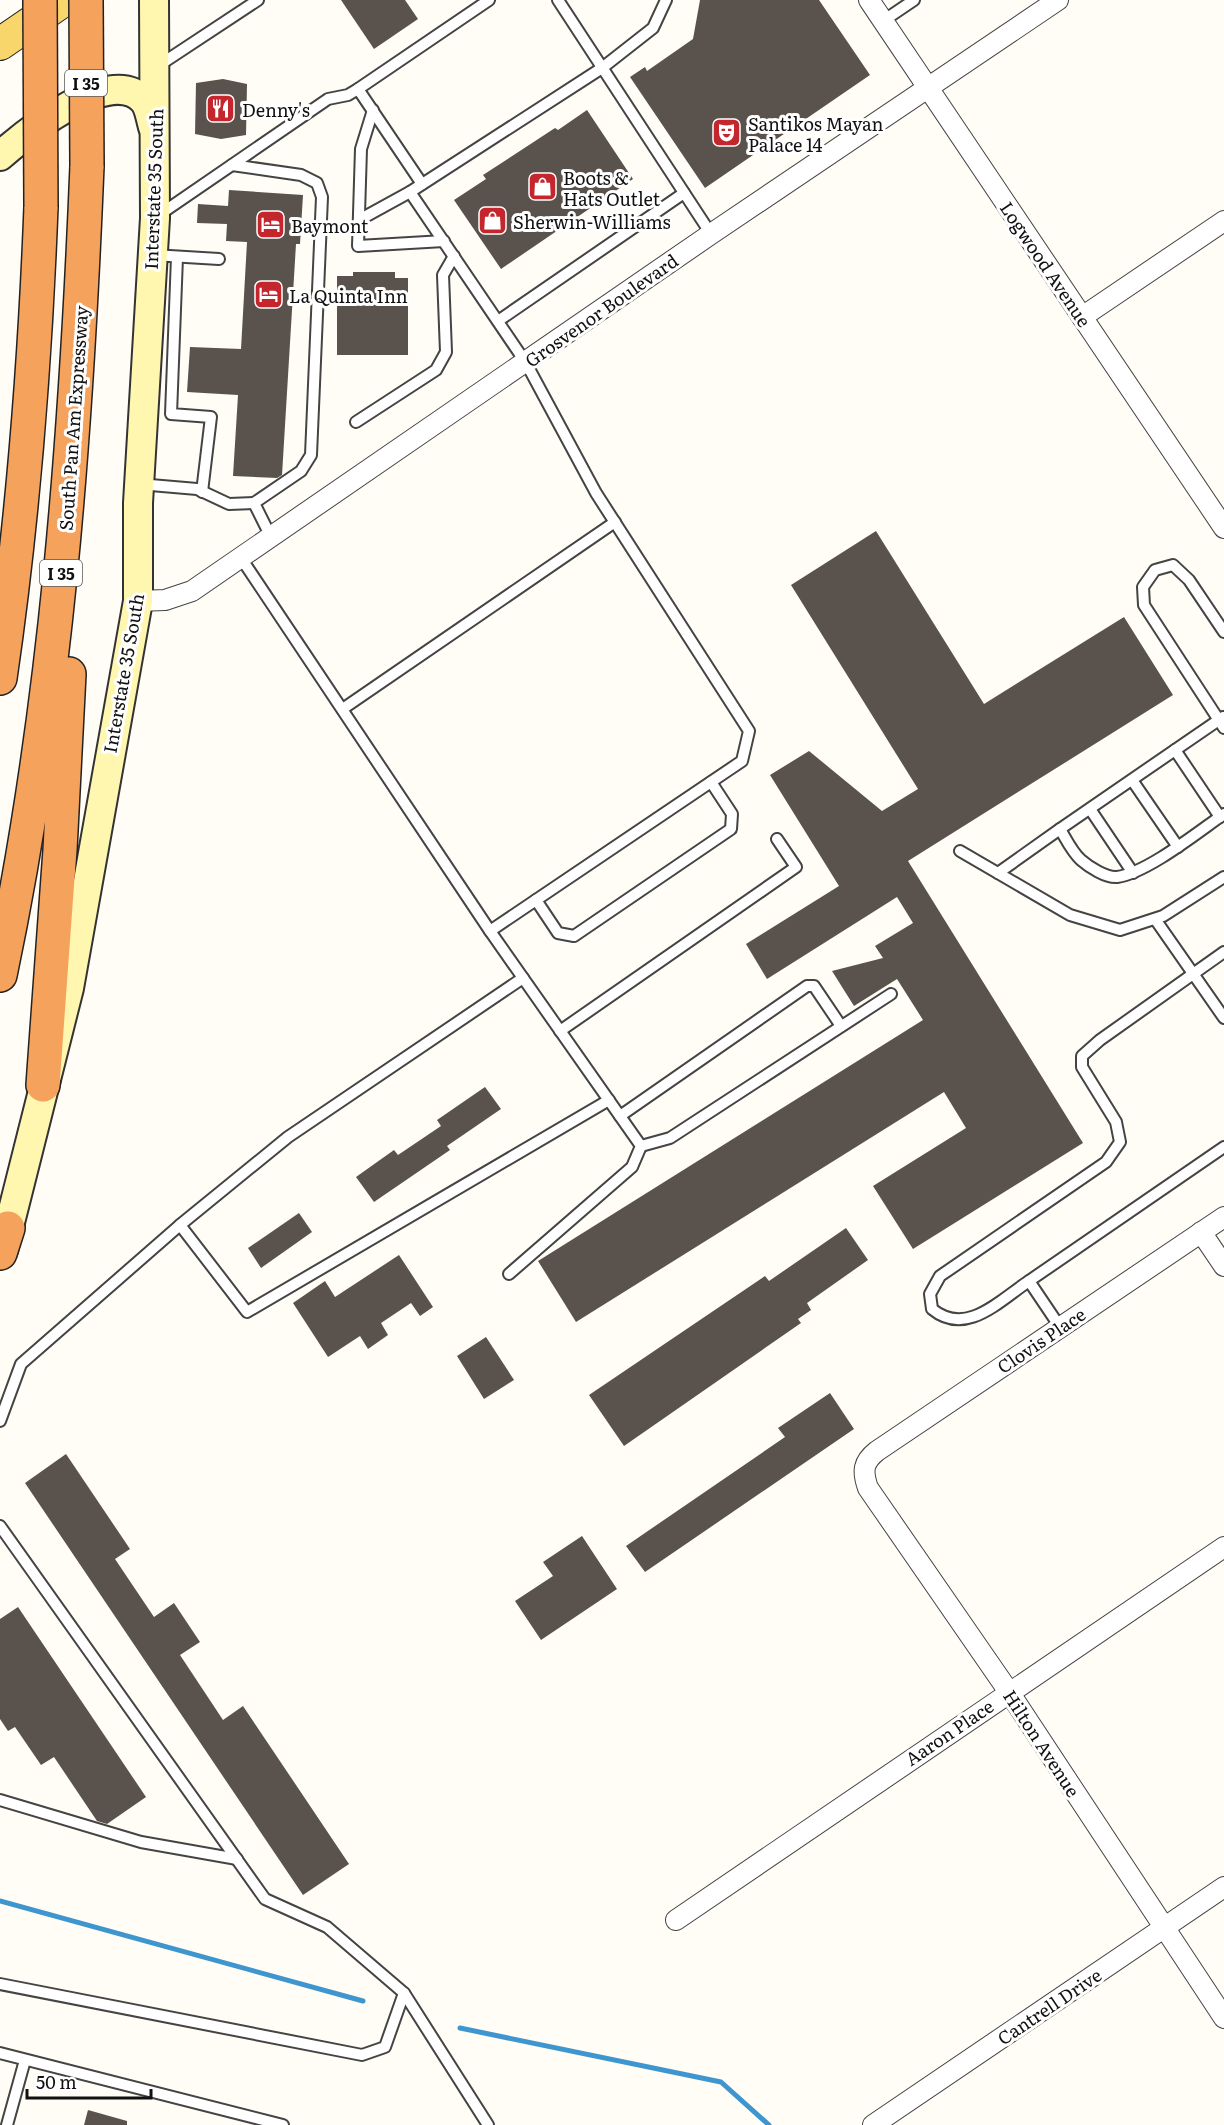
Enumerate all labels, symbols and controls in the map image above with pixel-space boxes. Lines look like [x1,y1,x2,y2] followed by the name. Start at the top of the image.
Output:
[65,70,107,96] road number: I 35
[205,93,237,125] restaurant icon: Denny's
[242,96,310,123] place label: Denny's
[137,108,169,270] street label: Interstate 35 South
[748,110,884,158] place label: Santikos Mayan Palace 14
[711,117,743,149] theatre icon: Santikos Mayan Palace 14
[563,164,661,212] place label: Boots & Hats Outlet
[526,171,558,203] shop icon: Boots & Hats Outlet
[994,196,1098,332] street label: Logwood Avenue
[476,205,508,237] shop icon: Sherwin-Williams
[513,208,671,235] place label: Sherwin-Williams
[254,209,286,241] hotel icon: Baymont
[291,212,369,239] place label: Baymont
[519,247,683,373] street label: Grosvenor Boulevard
[252,279,284,311] hotel icon: La Quinta Inn
[289,282,408,309] place label: La Quinta Inn
[52,304,94,531] street label: South Pan Am Expressway
[40,560,82,586] road number: I 35
[96,591,150,755] street label: Interstate 35 South
[991,1300,1091,1380] street label: Clovis Place
[997,1684,1087,1802] street label: Hilton Avenue
[899,1692,999,1772] street label: Aaron Place
[991,1961,1107,2051] street label: Cantrell Drive
[27,2062,152,2100] scale bar
[36,2068,77,2095] text: 50 m

